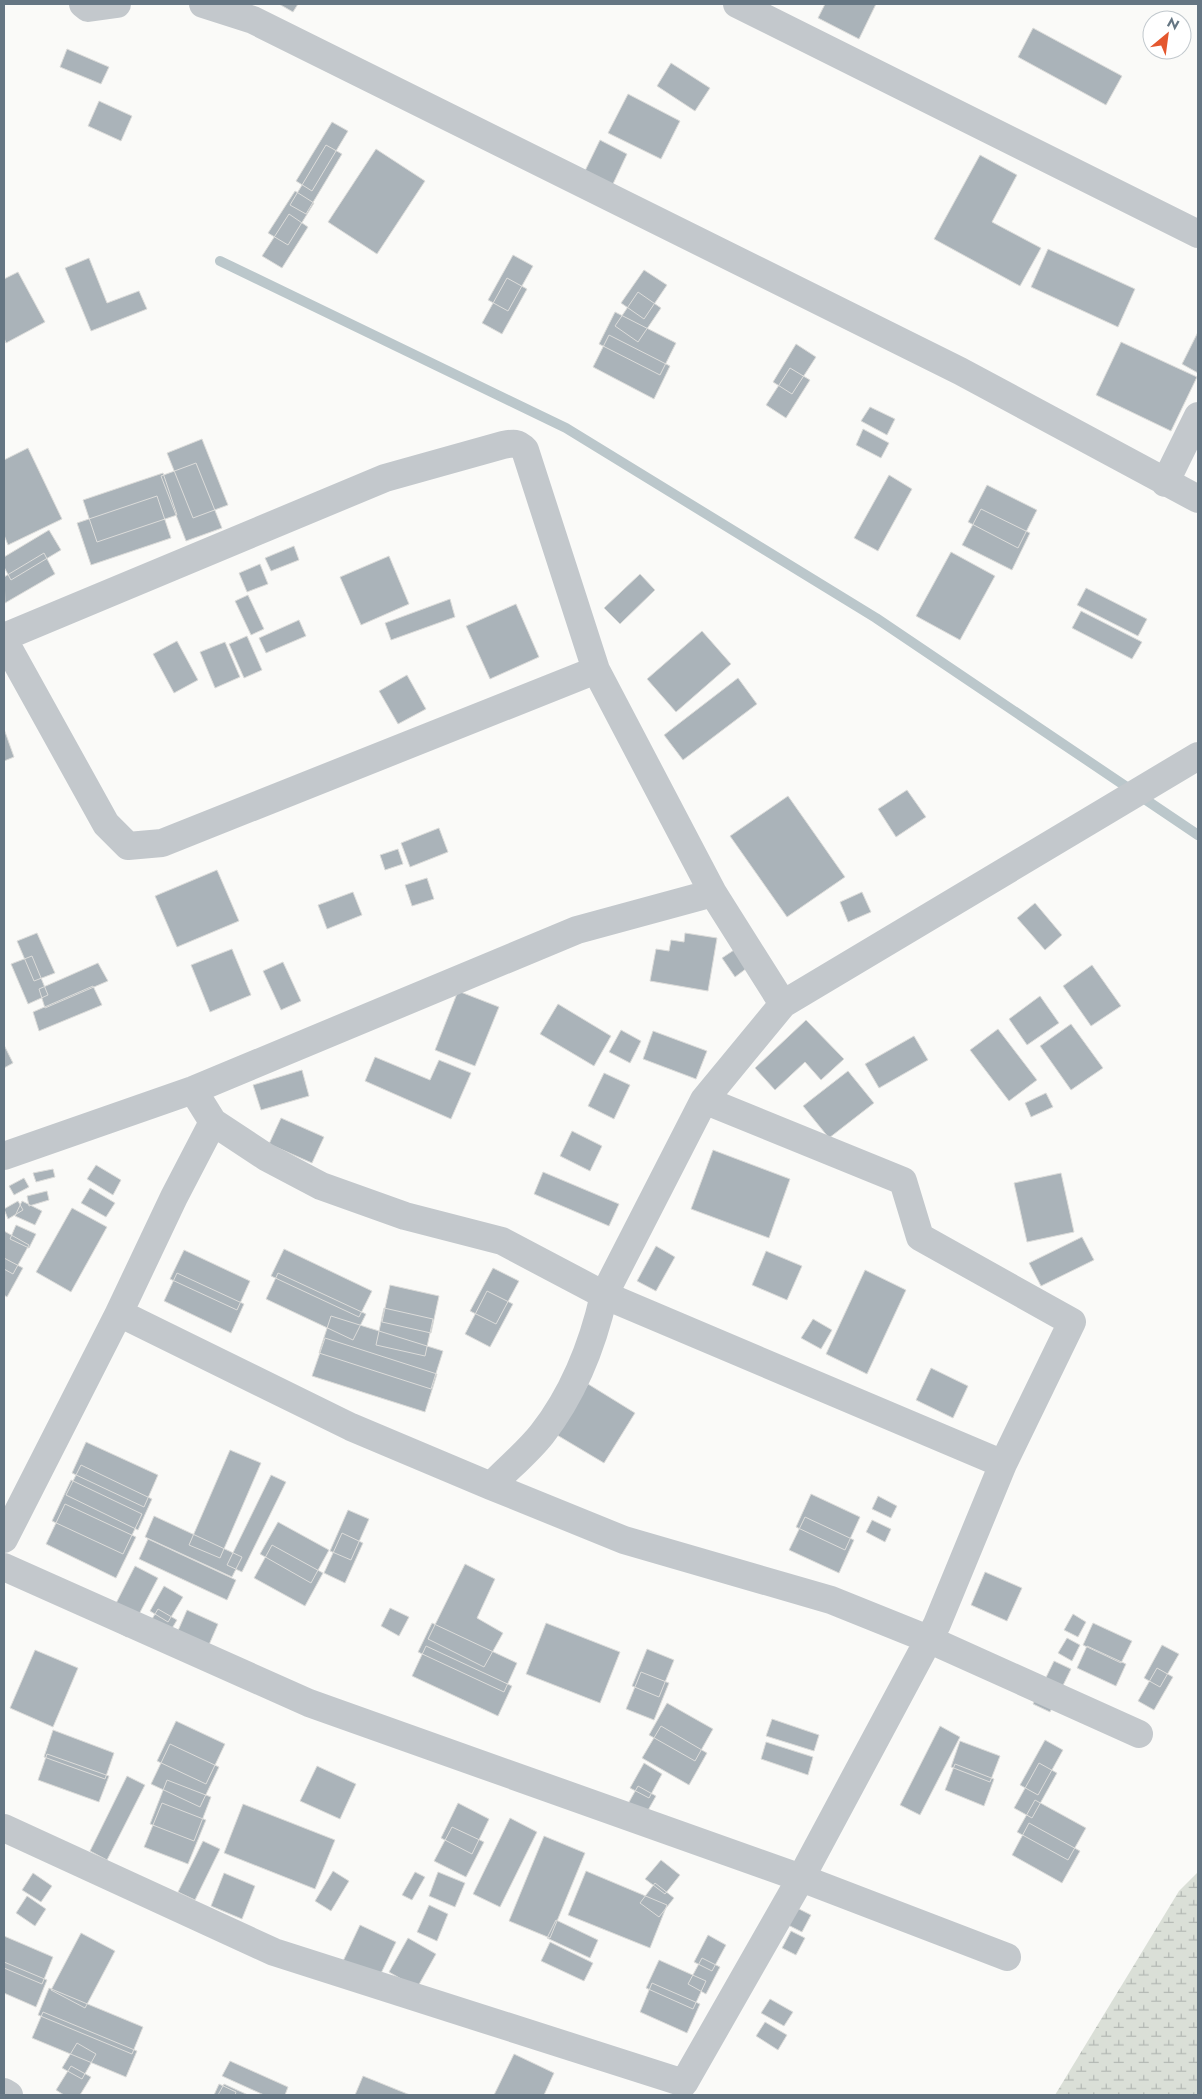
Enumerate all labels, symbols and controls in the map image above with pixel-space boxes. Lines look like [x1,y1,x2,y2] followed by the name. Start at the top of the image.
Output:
[1142,10,1192,60] north arrow
[1164,12,1183,35] text: N

